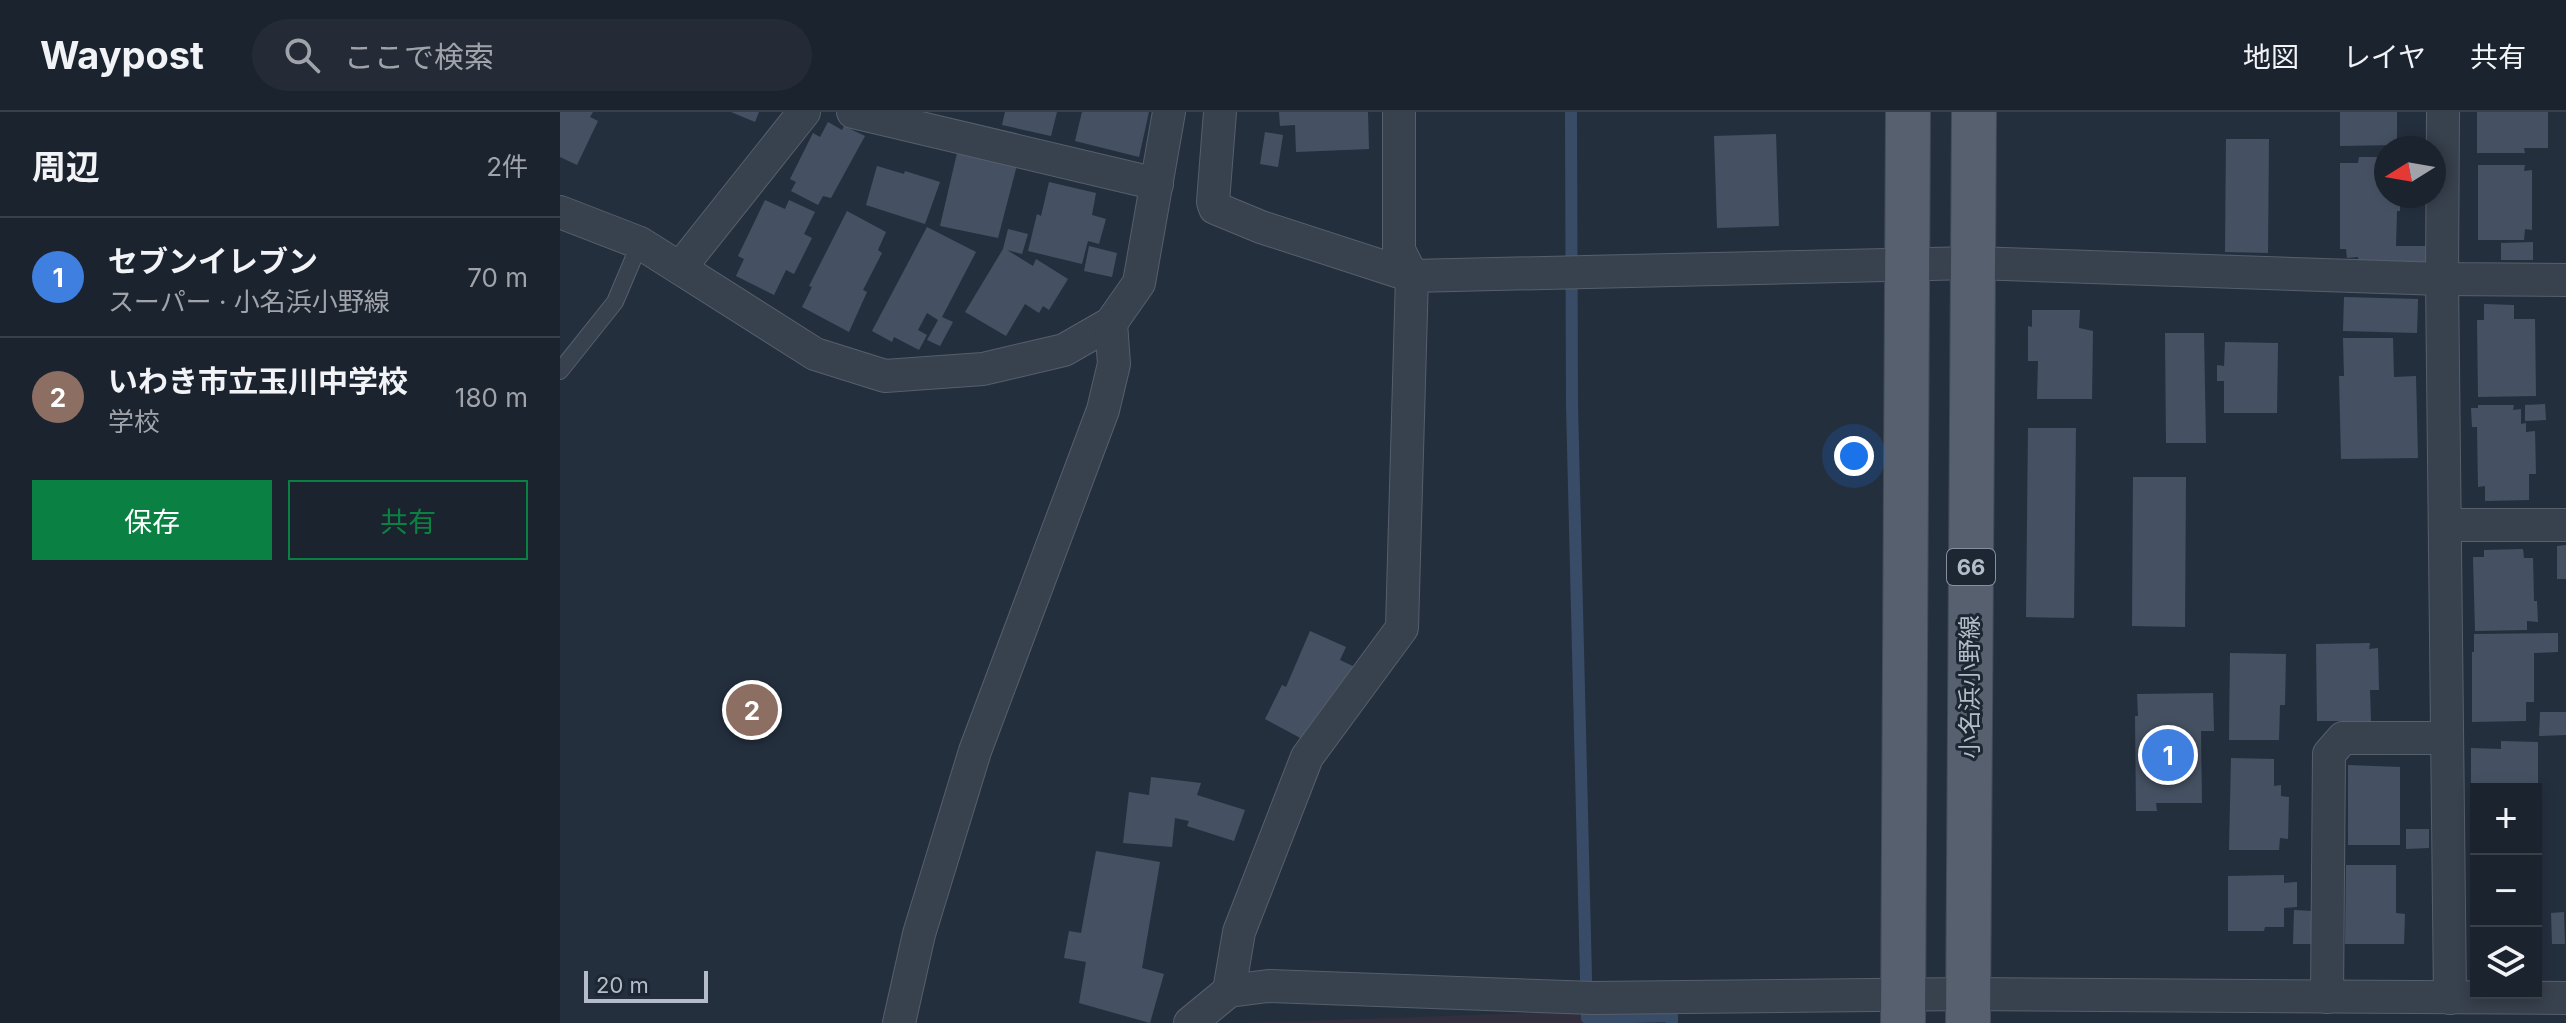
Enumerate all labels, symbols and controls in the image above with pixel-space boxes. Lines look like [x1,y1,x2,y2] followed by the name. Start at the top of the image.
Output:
[252,19,812,91] search box
[40,32,204,78] text: Waypost
[280,33,324,77] icon: search
[344,39,494,75] text: ここで検索
[2243,40,2299,74] text: 地図
[2343,40,2426,74] text: レイヤ
[2470,40,2526,74] text: 共有
[2374,136,2446,208] north arrow
[32,146,100,187] text: 周辺
[486,151,528,182] text: 2件
[108,243,318,279] text: セブンイレブン
[52,262,64,293] text: 1
[467,262,528,293] text: 70 m
[108,286,390,317] text: スーパー · 小名浜小野線
[108,363,408,399] text: いわき市立玉川中学校
[50,382,66,413] text: 2
[455,382,528,413] text: 180 m
[108,406,160,437] text: 学校
[1834,436,1874,476] your location
[32,480,272,560] button: 保存
[288,480,528,560] button: 共有
[1947,549,1995,585] road number: 66
[1955,615,1984,759] street label: 小名浜小野線
[726,680,778,740] pin: 2
[2142,725,2194,785] pin: 1
[2470,783,2542,999] map controls
[2470,783,2542,855] button: +
[2470,855,2542,927] button: −
[2470,927,2542,999] button: layers
[584,967,708,1003] scale bar
[596,972,649,998] text: 20 m

